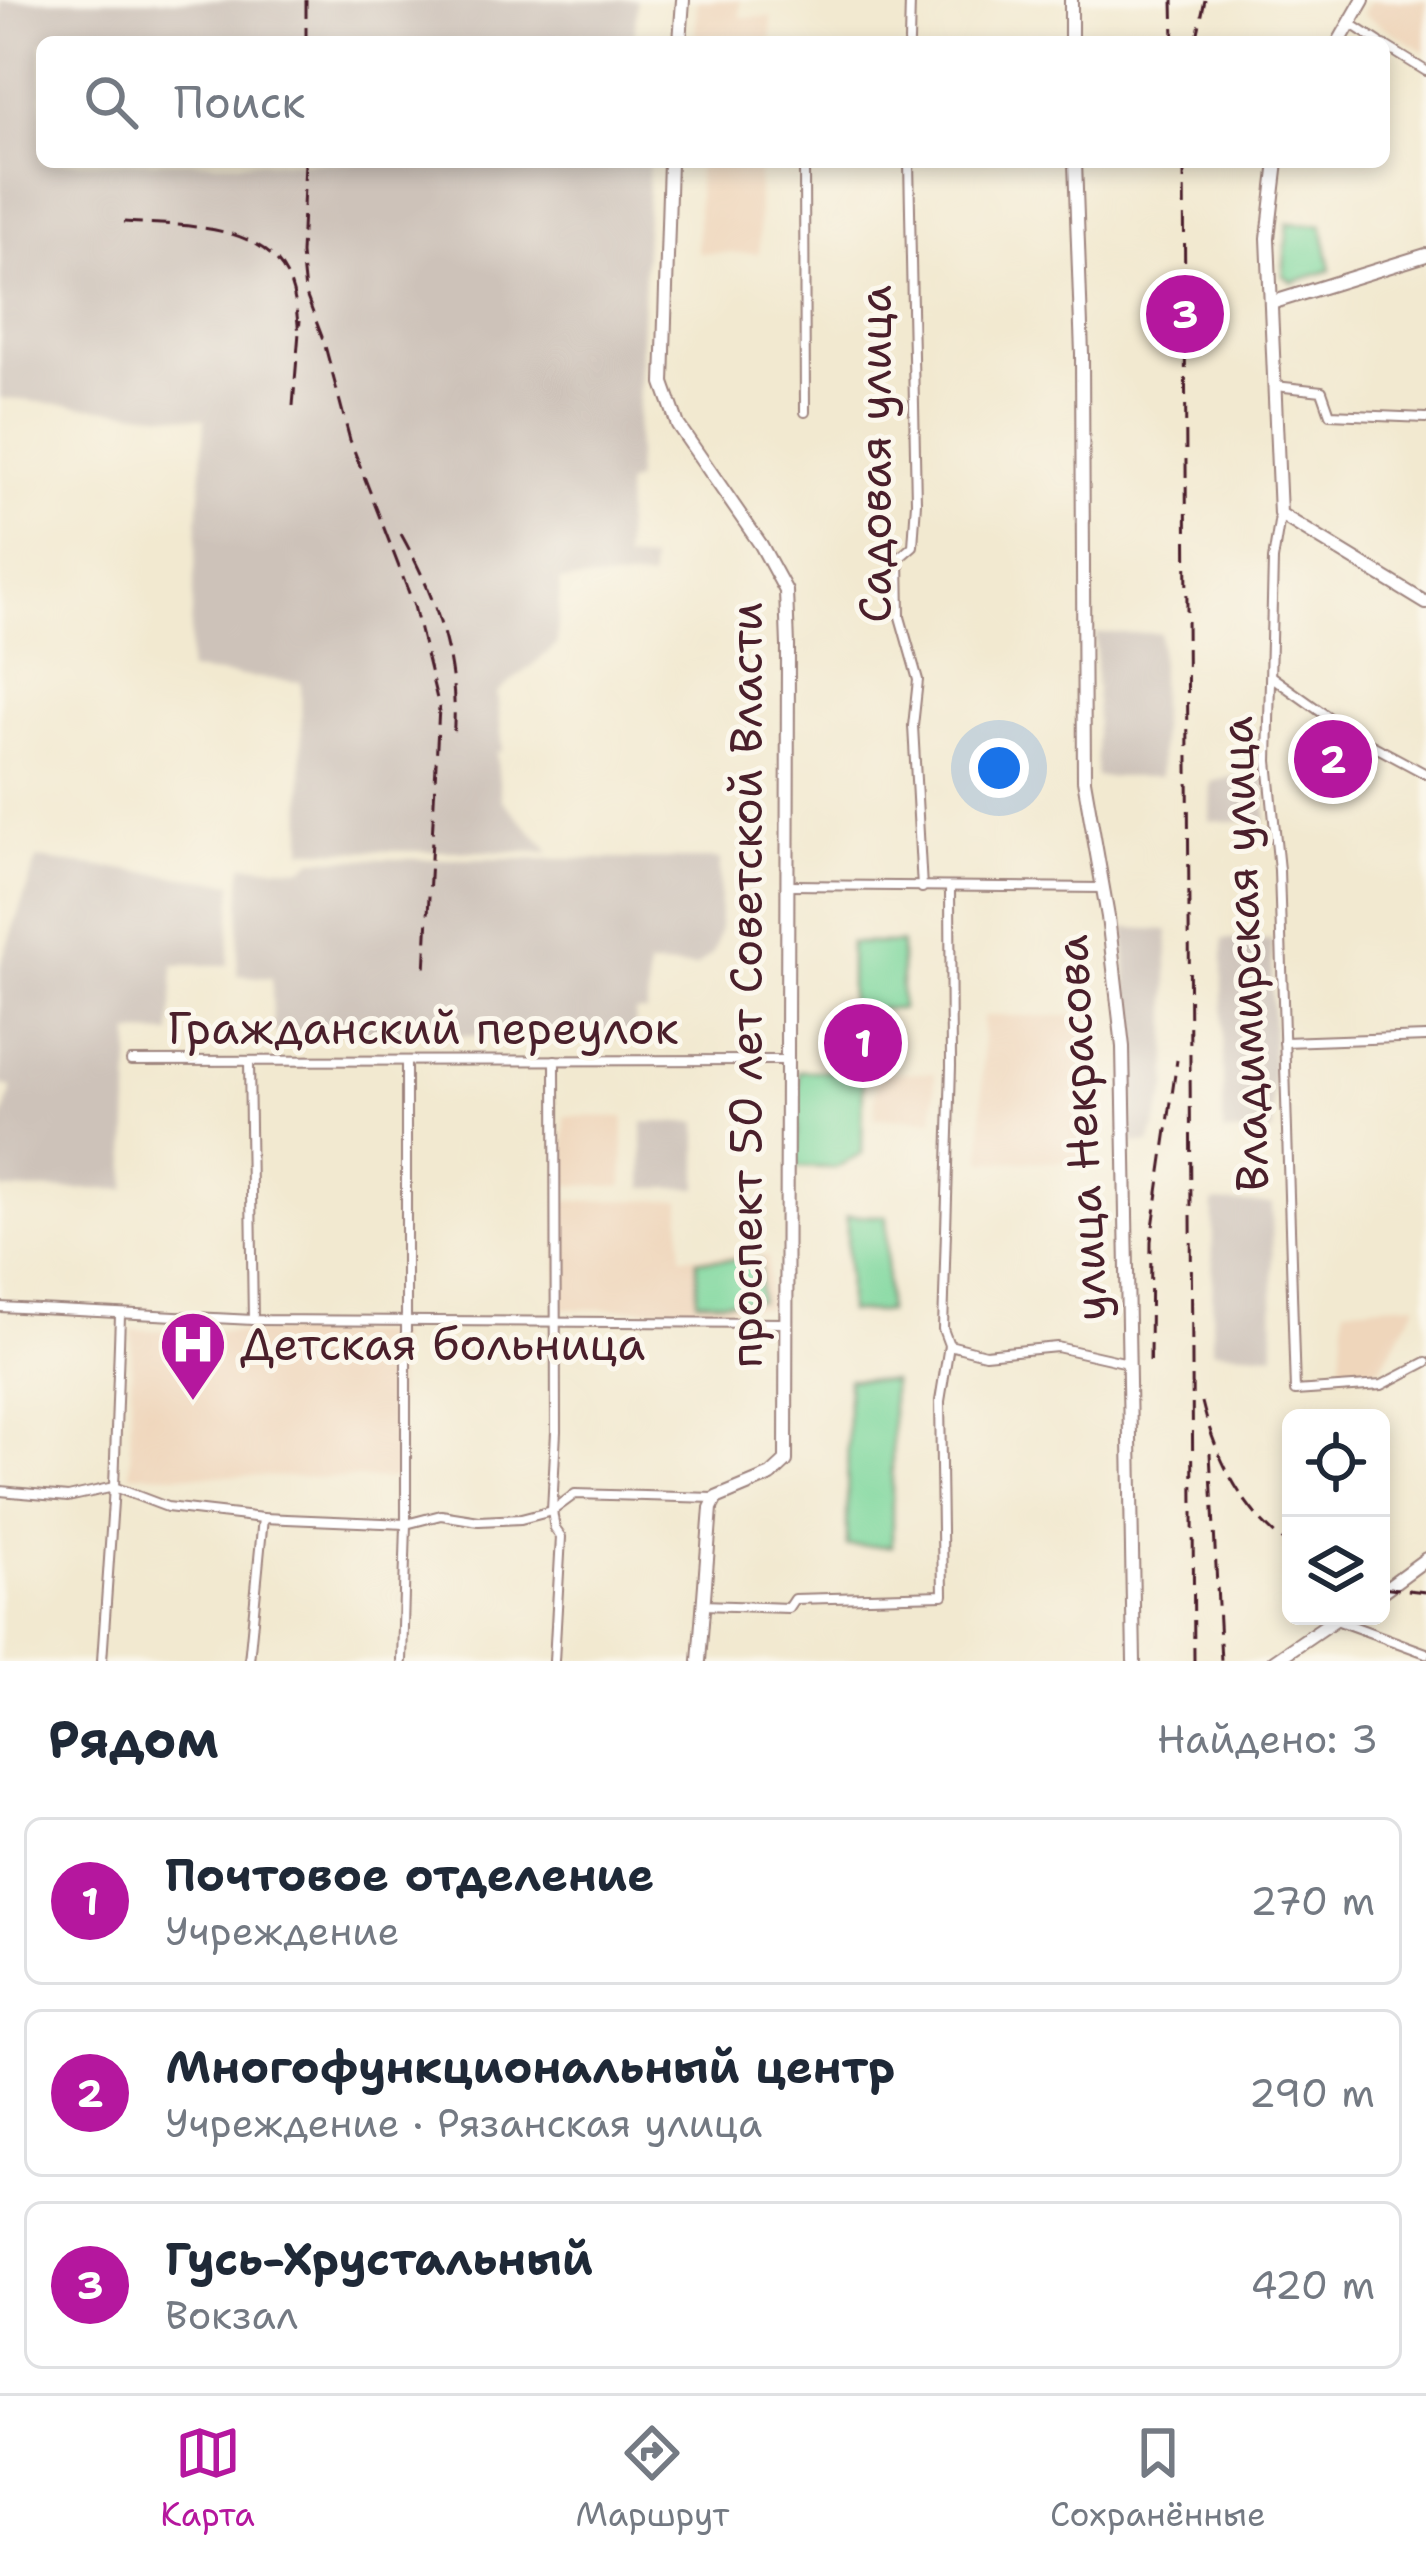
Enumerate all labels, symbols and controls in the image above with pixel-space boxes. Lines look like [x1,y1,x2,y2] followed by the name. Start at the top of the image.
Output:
[36,36,1390,168] search box
[78,69,144,135] icon: search
[174,72,305,132] text: Поиск
[1146,269,1224,359] pin: 3
[845,285,905,623] street label: Садовая улица
[716,602,776,1368] street label: проспект 50 лет Советской Власти
[1294,714,1372,804] pin: 2
[1206,715,1282,1193] street label: Владимирская улица
[969,738,1029,798] your location
[1041,933,1121,1323] street label: улица Некрасова
[167,998,679,1058] street label: Гражданский переулок
[824,998,902,1088] pin: 1
[158,1309,228,1403] hospital icon: Детская больница
[240,1314,645,1374] place label: Детская больница
[1282,1409,1390,1625] map controls
[1282,1409,1390,1517] button: locate
[1282,1517,1390,1625] button: layers
[48,1705,219,1773] text: Рядом
[1157,1713,1378,1765] text: Найдено: 3
[165,1845,654,1905] text: Почтовое отделение
[81,1875,99,1927] text: 1
[1250,1875,1375,1927] text: 270 m
[165,1905,400,1957] text: Учреждение
[165,2037,895,2097] text: Многофункциональный центр
[76,2067,104,2119] text: 2
[1249,2067,1375,2119] text: 290 m
[165,2097,762,2149] text: Учреждение · Рязанская улица
[165,2229,593,2289] text: Гусь-Хрустальный
[76,2259,104,2311] text: 3
[1250,2259,1375,2311] text: 420 m
[165,2289,298,2341] text: Вокзал
[160,2420,255,2537] tab: Карта
[575,2420,729,2537] tab: Маршрут
[1050,2420,1266,2537] tab: Сохранённые

